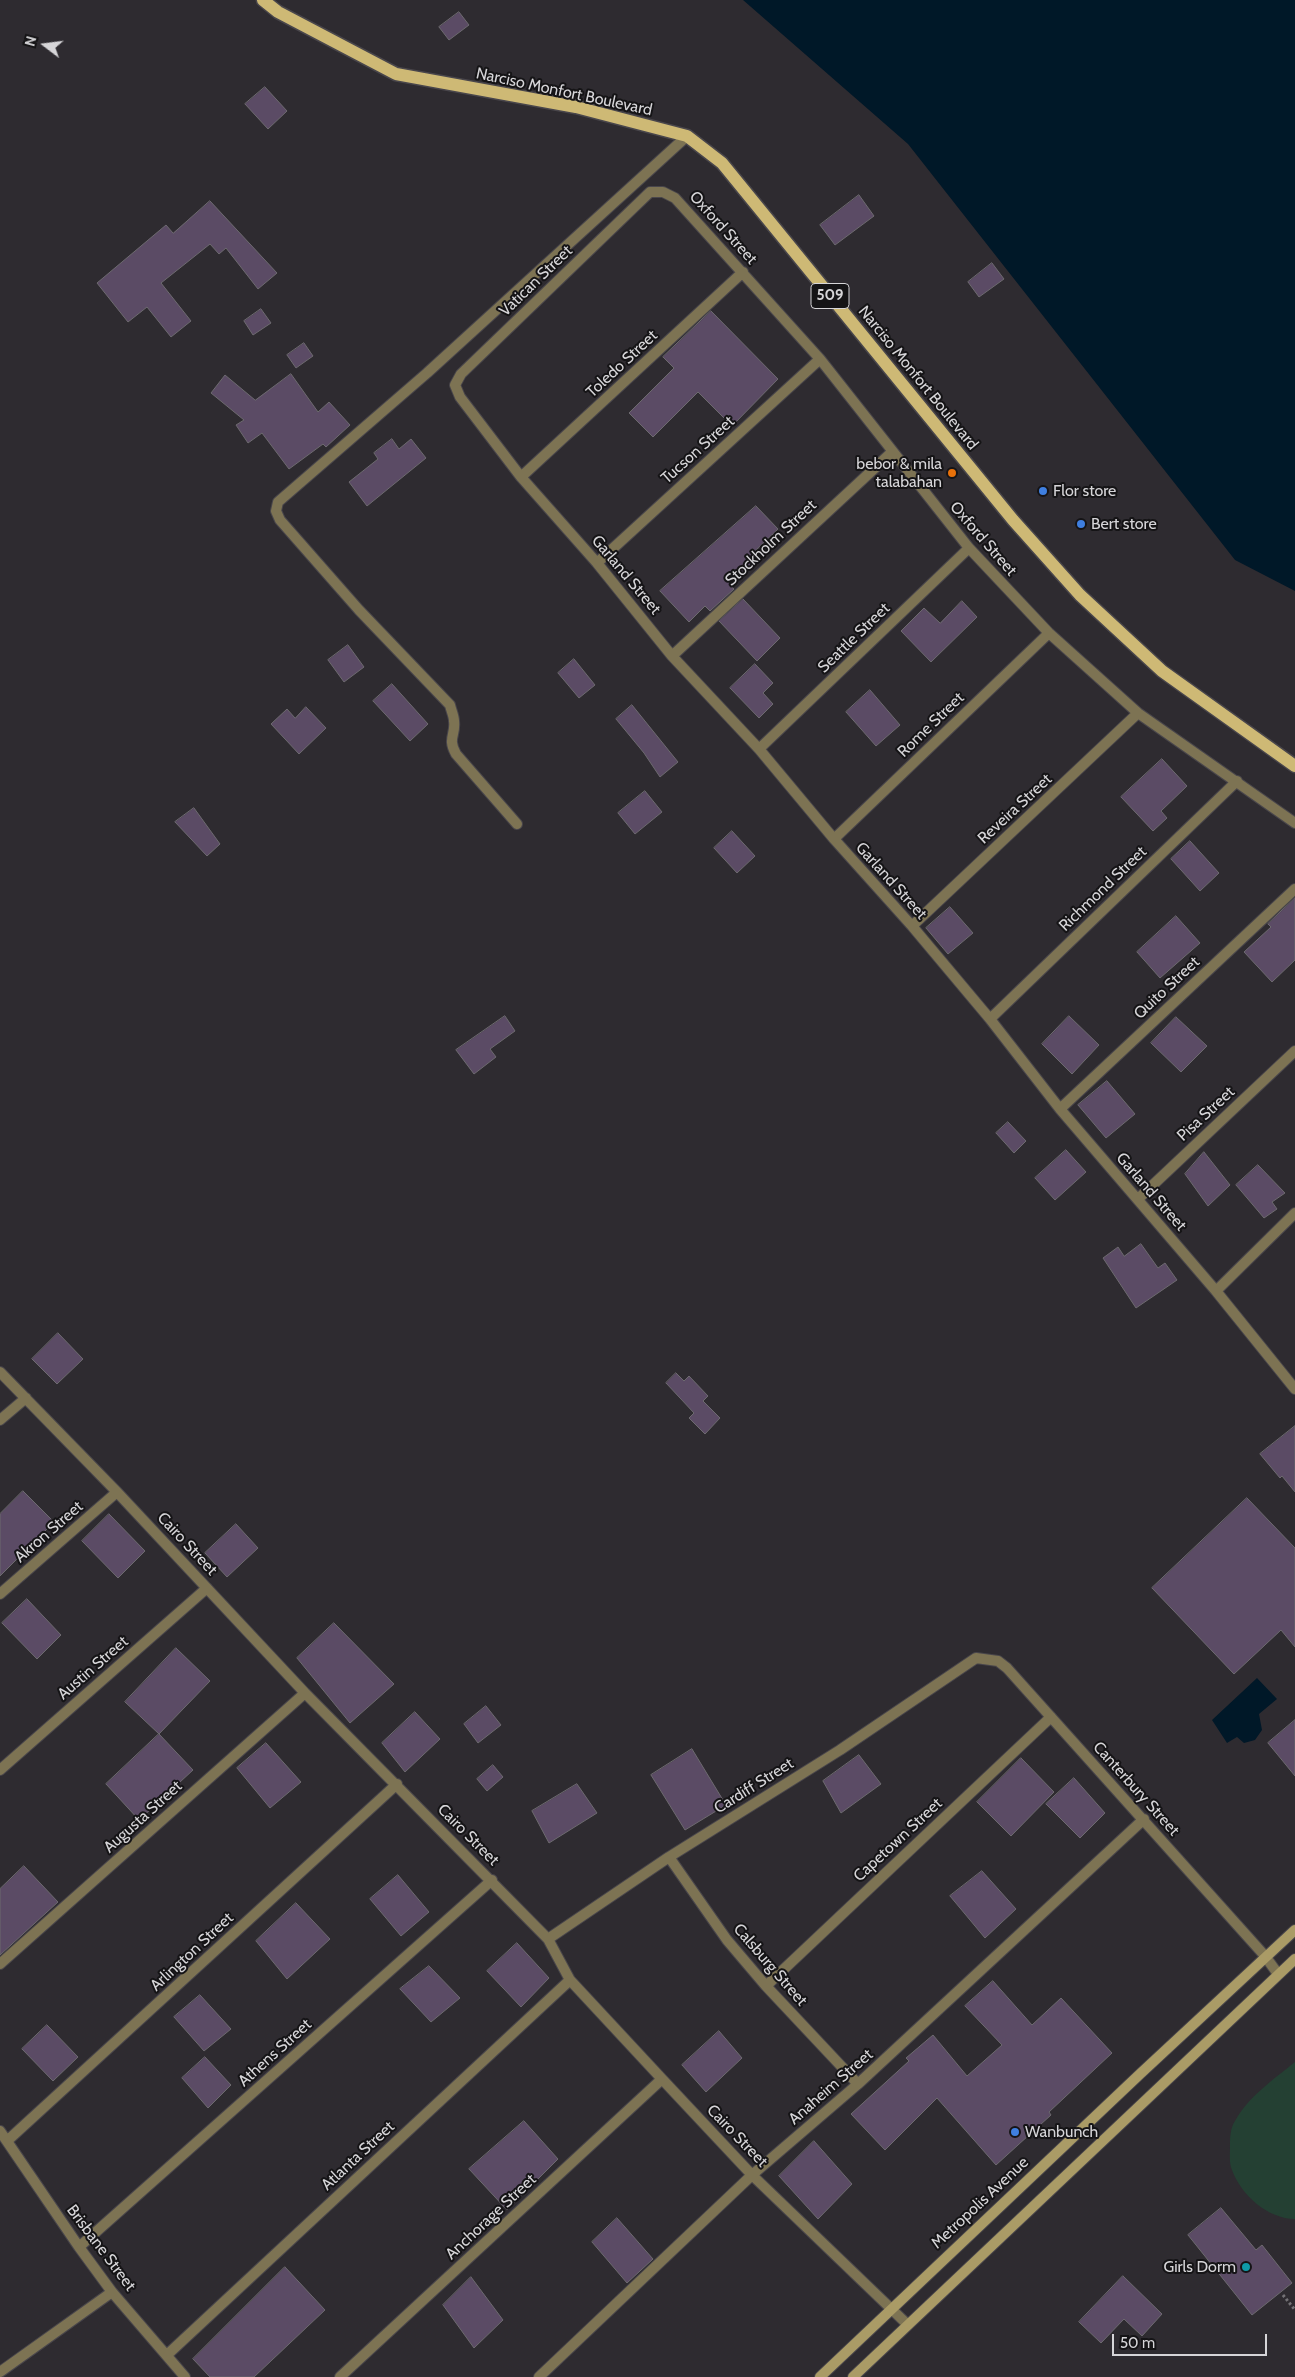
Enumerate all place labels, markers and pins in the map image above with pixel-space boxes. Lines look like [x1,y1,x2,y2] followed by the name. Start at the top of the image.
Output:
[856,454,942,492] place label: bebor & mila talabahan
[946,467,958,479] marker: bebor & mila talabahan
[1053,481,1116,501] place label: Flor store
[1037,485,1049,497] marker: Flor store
[1091,514,1157,534] place label: Bert store
[1075,518,1087,530] marker: Bert store
[1025,2122,1098,2142] place label: Wanbunch
[1009,2126,1021,2138] marker: Wanbunch
[1163,2257,1236,2277] place label: Girls Dorm
[1240,2261,1252,2273] marker: Girls Dorm

